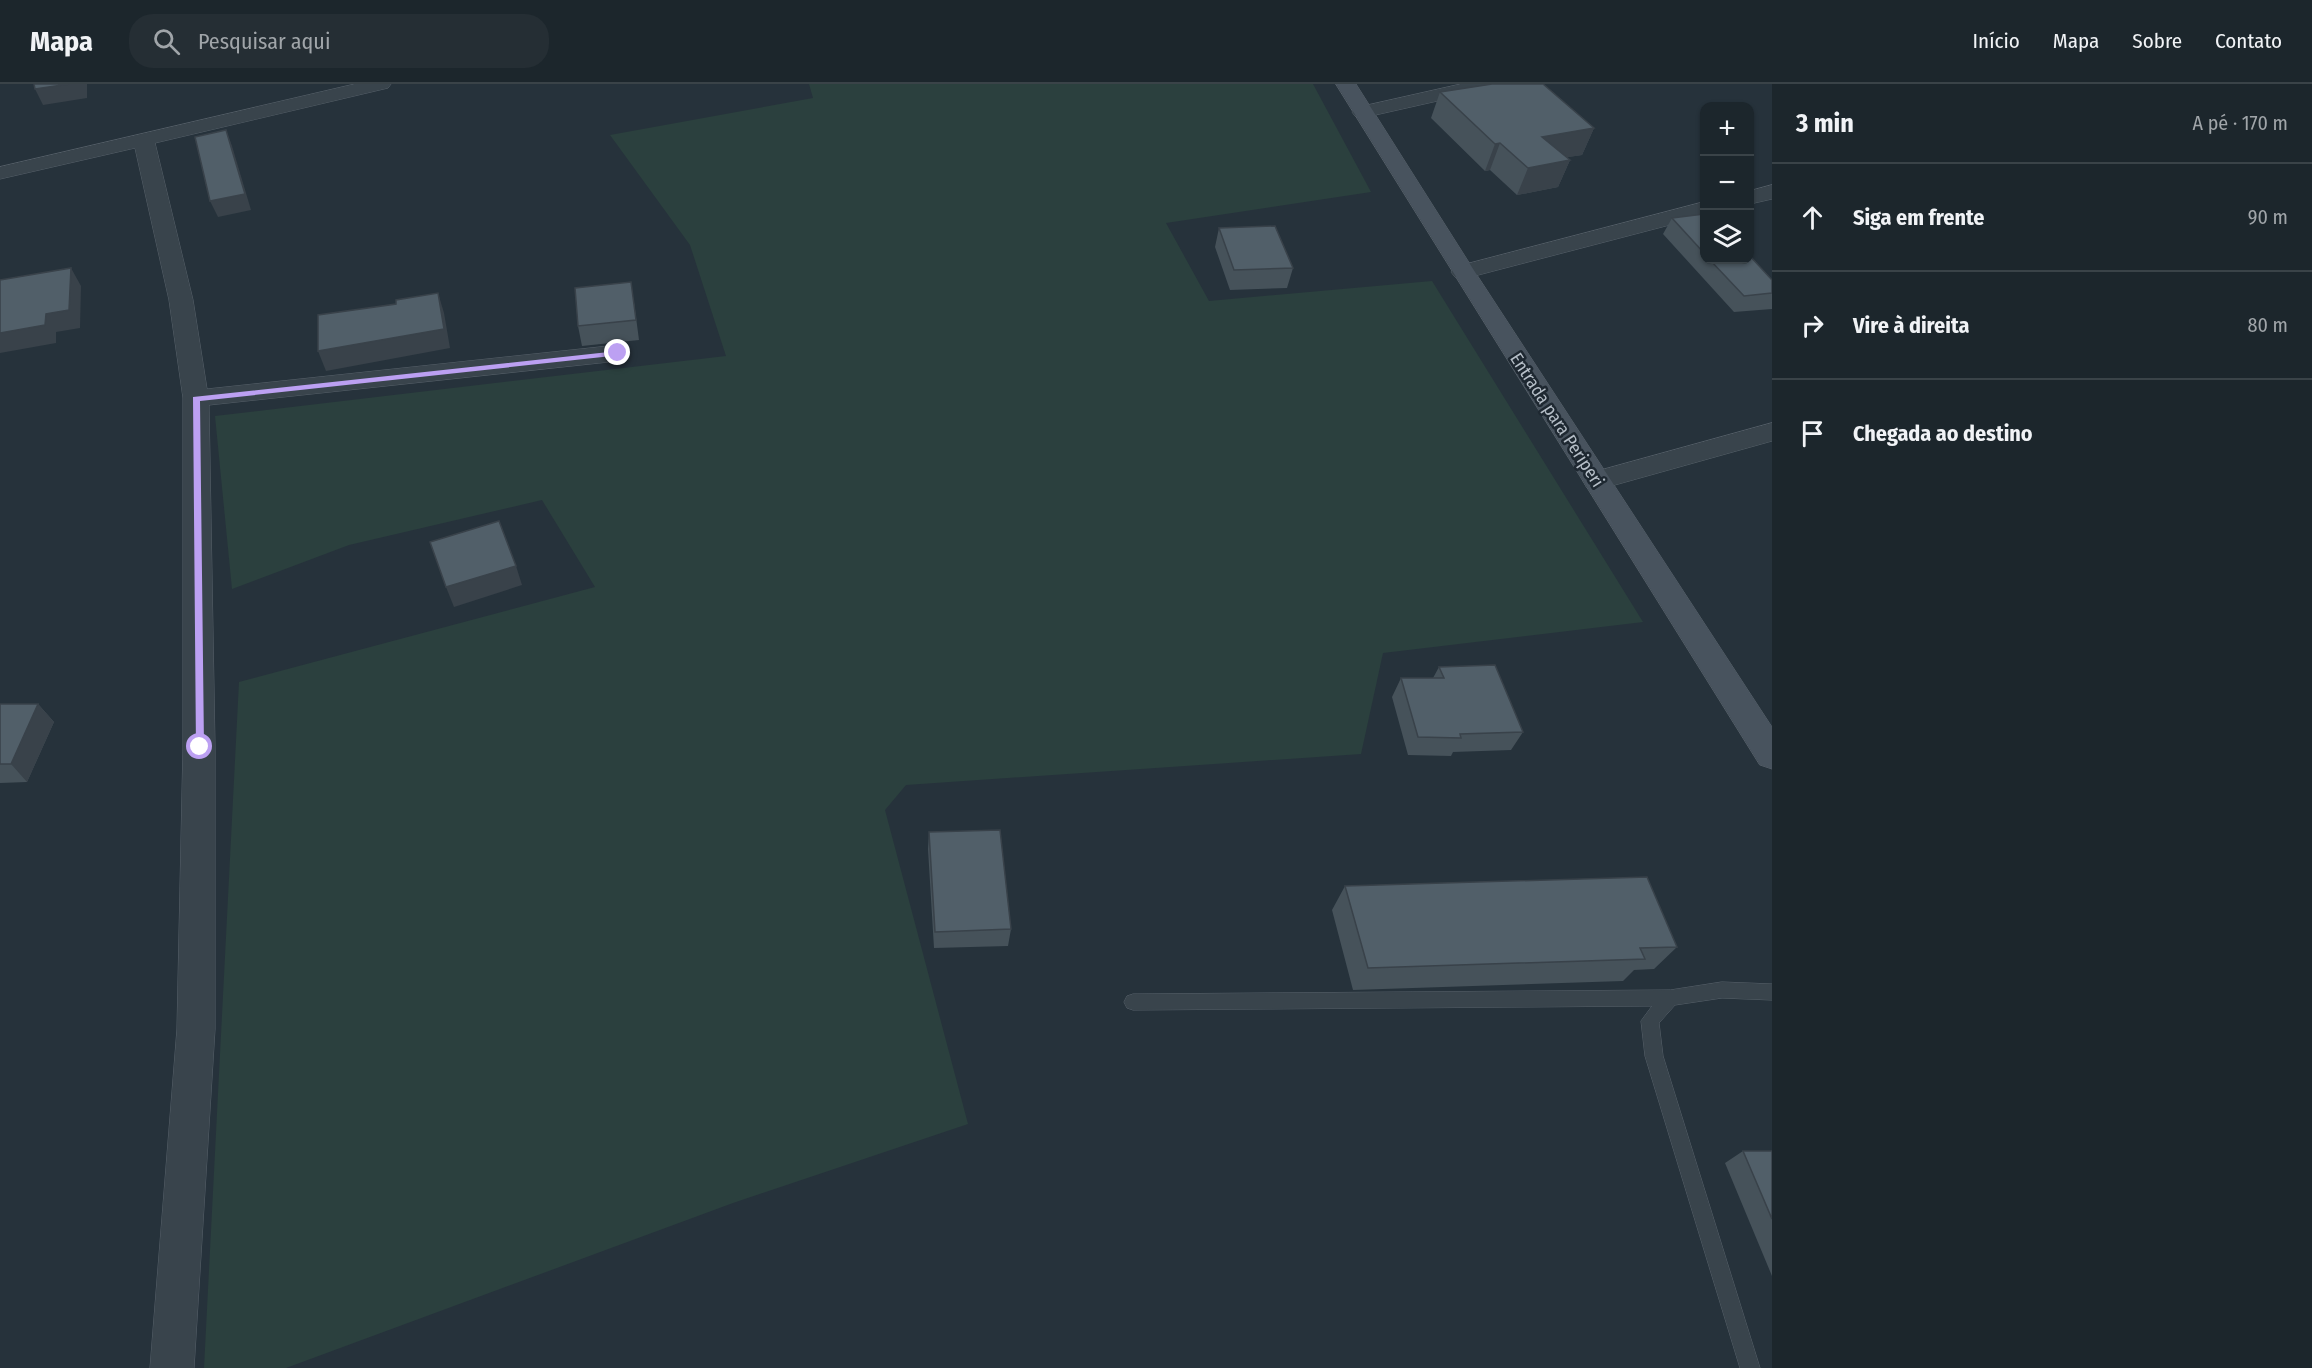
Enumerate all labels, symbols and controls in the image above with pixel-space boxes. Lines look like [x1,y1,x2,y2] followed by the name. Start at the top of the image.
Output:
[129,14,549,68] search box
[30,25,93,58] text: Mapa
[150,25,183,58] icon: search
[198,28,330,55] text: Pesquisar aqui
[1973,28,2020,54] text: Início
[2053,28,2099,54] text: Mapa
[2132,28,2182,54] text: Sobre
[2215,28,2282,54] text: Contato
[1700,102,1754,264] map controls
[1700,102,1754,156] button: +
[1796,108,1854,139] text: 3 min
[2192,111,2288,135] text: A pé · 170 m
[1700,156,1754,210] button: −
[1796,201,1829,234] icon: ahead
[1853,204,1984,231] text: Siga em frente
[2248,205,2288,229] text: 90 m
[1700,210,1754,264] button: layers
[1796,309,1829,342] icon: right
[1853,312,1969,339] text: Vire à direita
[2248,313,2288,337] text: 80 m
[604,339,630,365] route end
[1505,349,1609,491] street label: Entrada para Periperi
[1796,417,1829,450] icon: arrive
[1853,420,2033,447] text: Chegada ao destino
[186,733,212,759] route start

